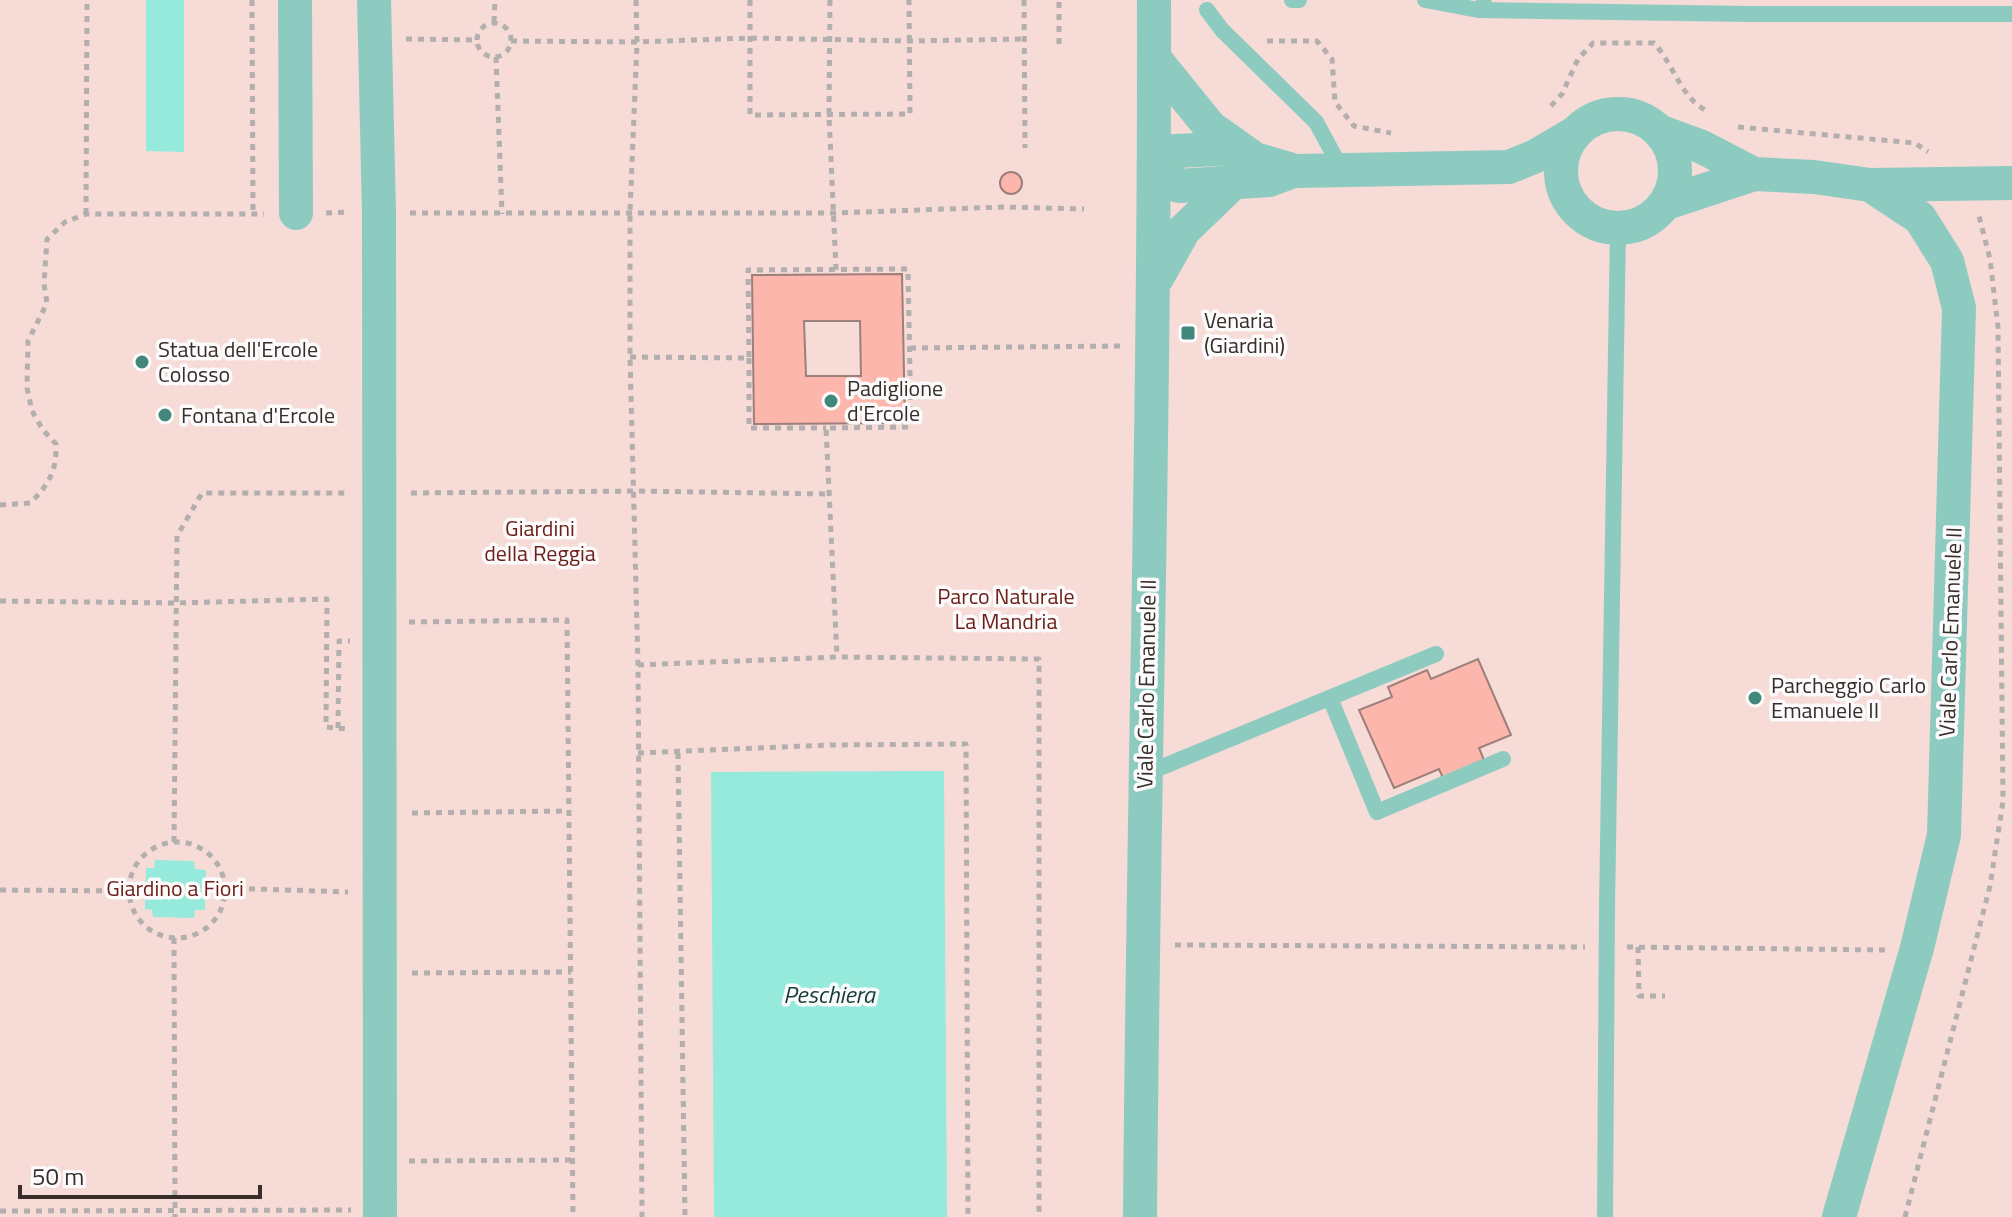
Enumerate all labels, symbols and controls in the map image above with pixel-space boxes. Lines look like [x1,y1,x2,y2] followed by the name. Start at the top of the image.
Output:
[1204,303,1285,362] place label: Venaria (Giardini)
[1179,324,1197,342] marker: Venaria (Giardini)
[158,332,318,391] place label: Statua dell'Ercole Colosso
[133,353,151,371] marker: Statua dell'Ercole Colosso
[847,371,943,430] place label: Padiglione d'Ercole
[822,392,840,410] marker: Padiglione d'Ercole
[181,398,335,432] place label: Fontana d'Ercole
[156,406,174,424] marker: Fontana d'Ercole
[484,511,596,570] park label: Giardini della Reggia
[1929,527,1971,737] street label: Viale Carlo Emanuele II
[937,579,1075,638] park label: Parco Naturale La Mandria
[1127,579,1165,789] street label: Viale Carlo Emanuele II
[1771,668,1926,727] place label: Parcheggio Carlo Emanuele II
[1746,689,1764,707] marker: Parcheggio Carlo Emanuele II
[106,871,244,905] park label: Giardino a Fiori
[783,976,877,1012] water label: Peschiera
[20,1149,260,1199] scale bar
[32,1158,84,1194] text: 50 m

